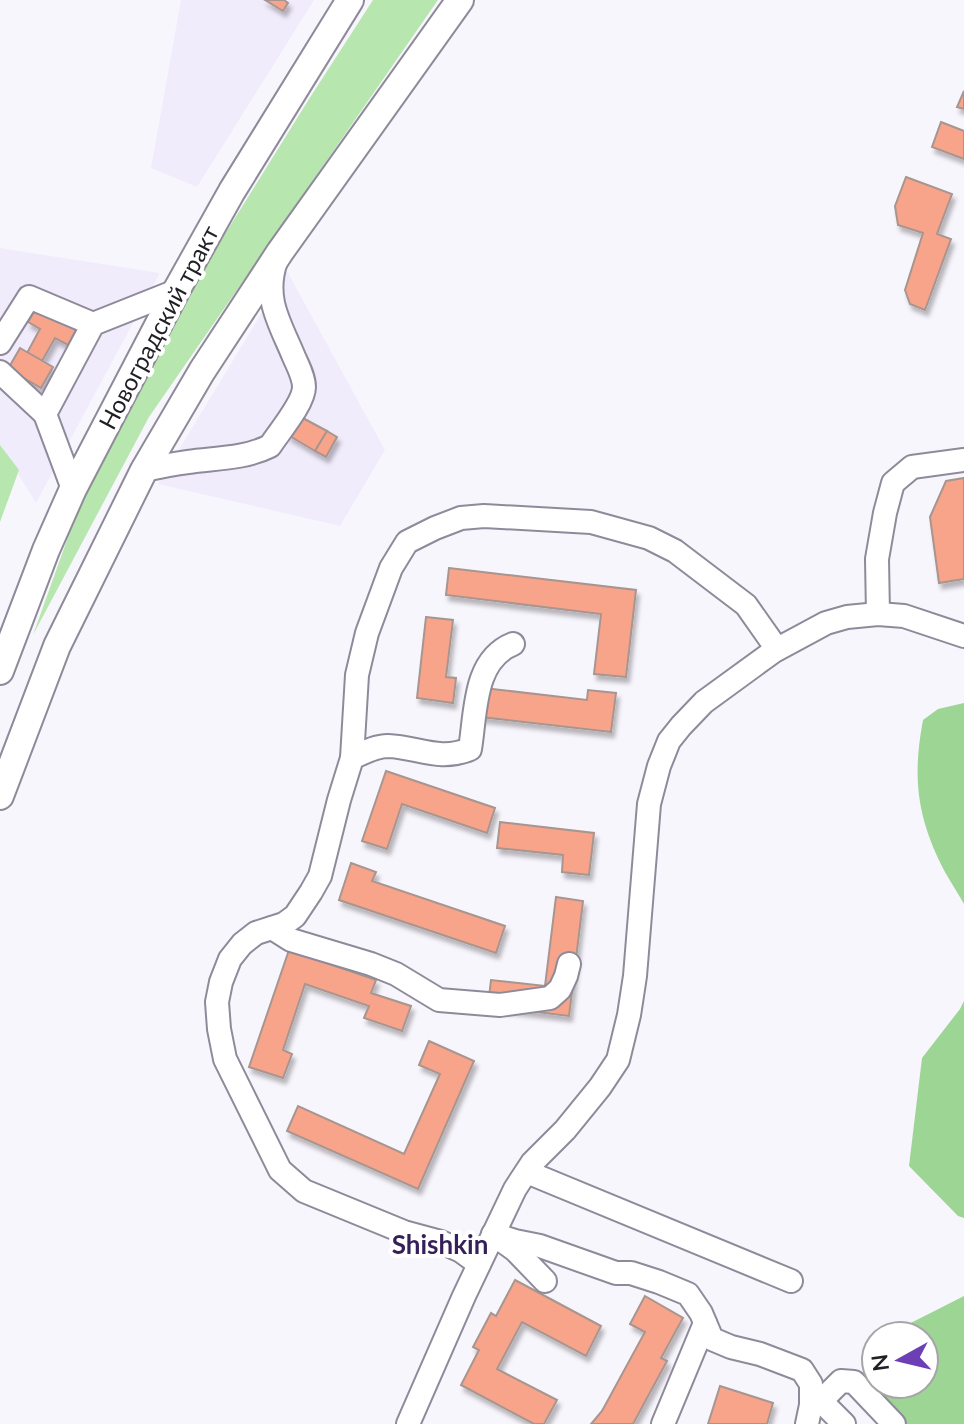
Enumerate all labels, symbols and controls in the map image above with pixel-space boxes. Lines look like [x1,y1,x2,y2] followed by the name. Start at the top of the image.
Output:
[92,220,224,434] street label: Новоградский тракт
[392,1228,488,1260] district label: Shishkin
[860,1320,940,1400] north arrow
[865,1353,894,1373] text: N

